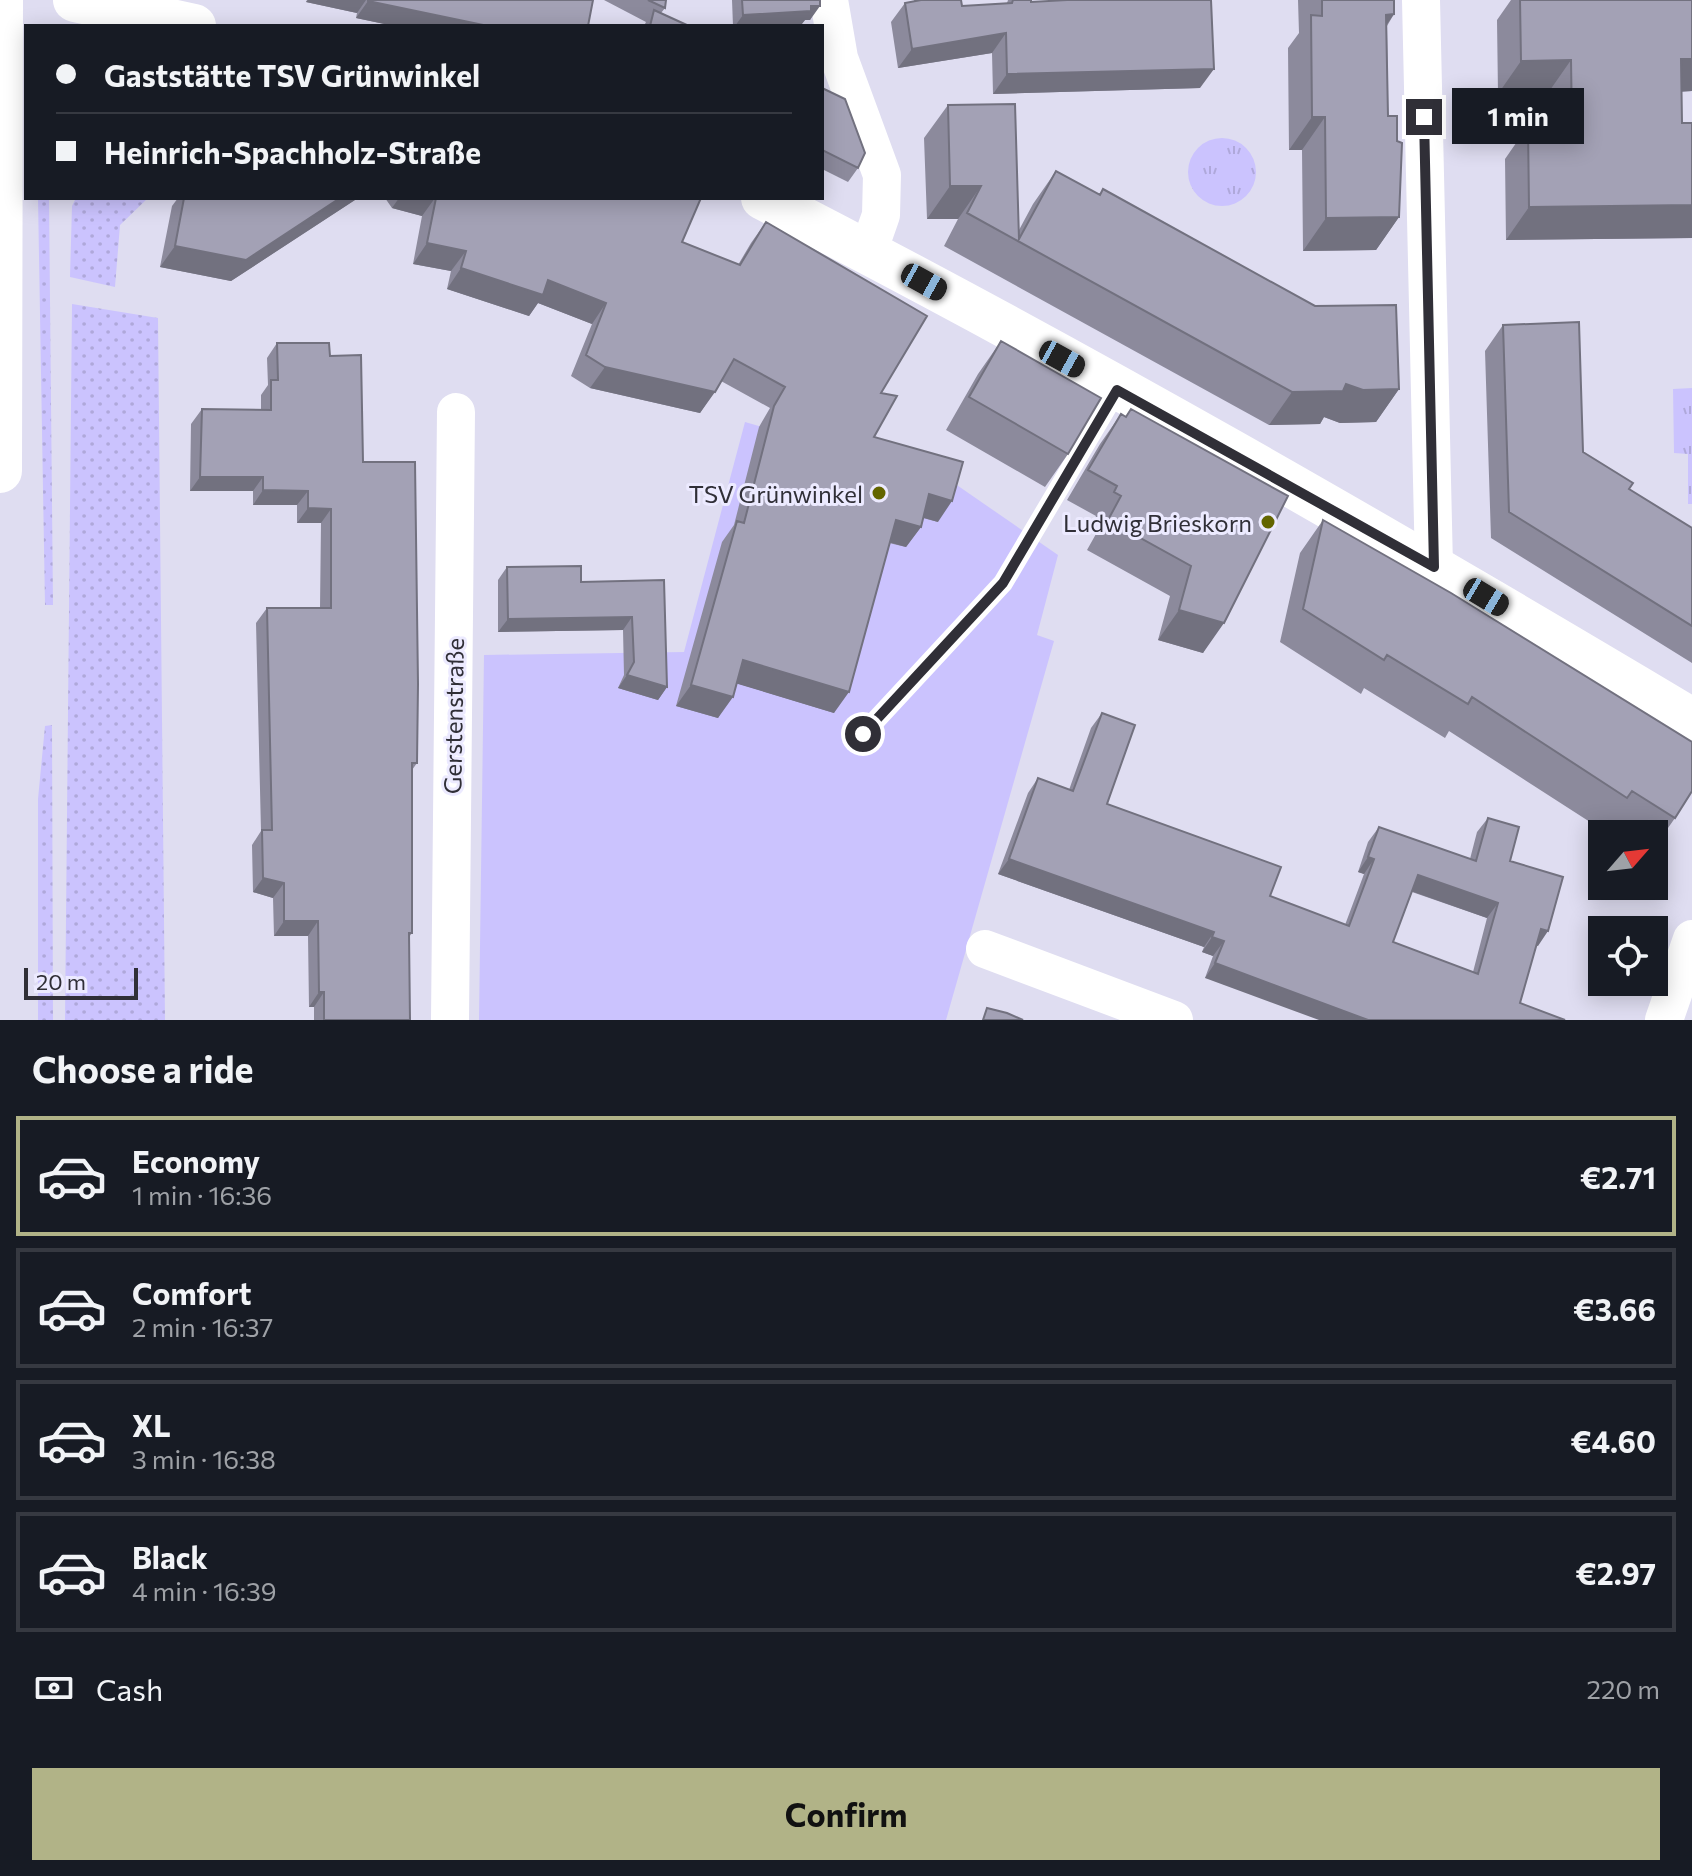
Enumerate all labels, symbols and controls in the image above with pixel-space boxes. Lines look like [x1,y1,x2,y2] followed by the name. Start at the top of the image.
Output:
[104,56,480,93] text: Gaststätte TSV Grünwinkel
[1452,89,1584,145] callout: 1 min
[1406,99,1442,135] route end
[1487,100,1549,131] text: 1 min
[104,133,481,170] text: Heinrich-Spachholz-Straße
[897,260,951,304] car
[1035,337,1089,381] car
[689,479,863,508] place label: TSV Grünwinkel
[870,484,888,502] marker: TSV Grünwinkel
[1063,508,1252,537] place label: Ludwig Brieskorn
[1259,513,1277,531] marker: Ludwig Brieskorn
[1459,574,1513,620] car
[437,638,469,794] street label: Gerstenstraße
[845,716,881,752] route start
[1588,820,1668,900] north arrow
[1588,820,1668,996] map controls
[1588,916,1668,996] button: locate
[24,964,138,1000] scale bar
[36,968,86,995] text: 20 m
[32,1046,253,1090] text: Choose a ride
[36,1140,108,1212] icon: car
[132,1142,260,1179] text: Economy
[1580,1158,1656,1195] text: €2.71
[132,1179,272,1210] text: 1 min · 16:36
[36,1272,108,1344] icon: car
[132,1274,251,1311] text: Comfort
[1573,1290,1656,1327] text: €3.66
[132,1311,273,1342] text: 2 min · 16:37
[36,1404,108,1476] icon: car
[132,1406,171,1443] text: XL
[1571,1422,1656,1459] text: €4.60
[132,1443,276,1474] text: 3 min · 16:38
[36,1536,108,1608] icon: car
[132,1538,208,1575] text: Black
[1576,1554,1656,1591] text: €2.97
[132,1575,277,1606] text: 4 min · 16:39
[32,1666,76,1710] icon: cash
[96,1670,163,1707] text: Cash
[1587,1673,1660,1704] text: 220 m
[32,1768,1660,1860] button: Confirm

